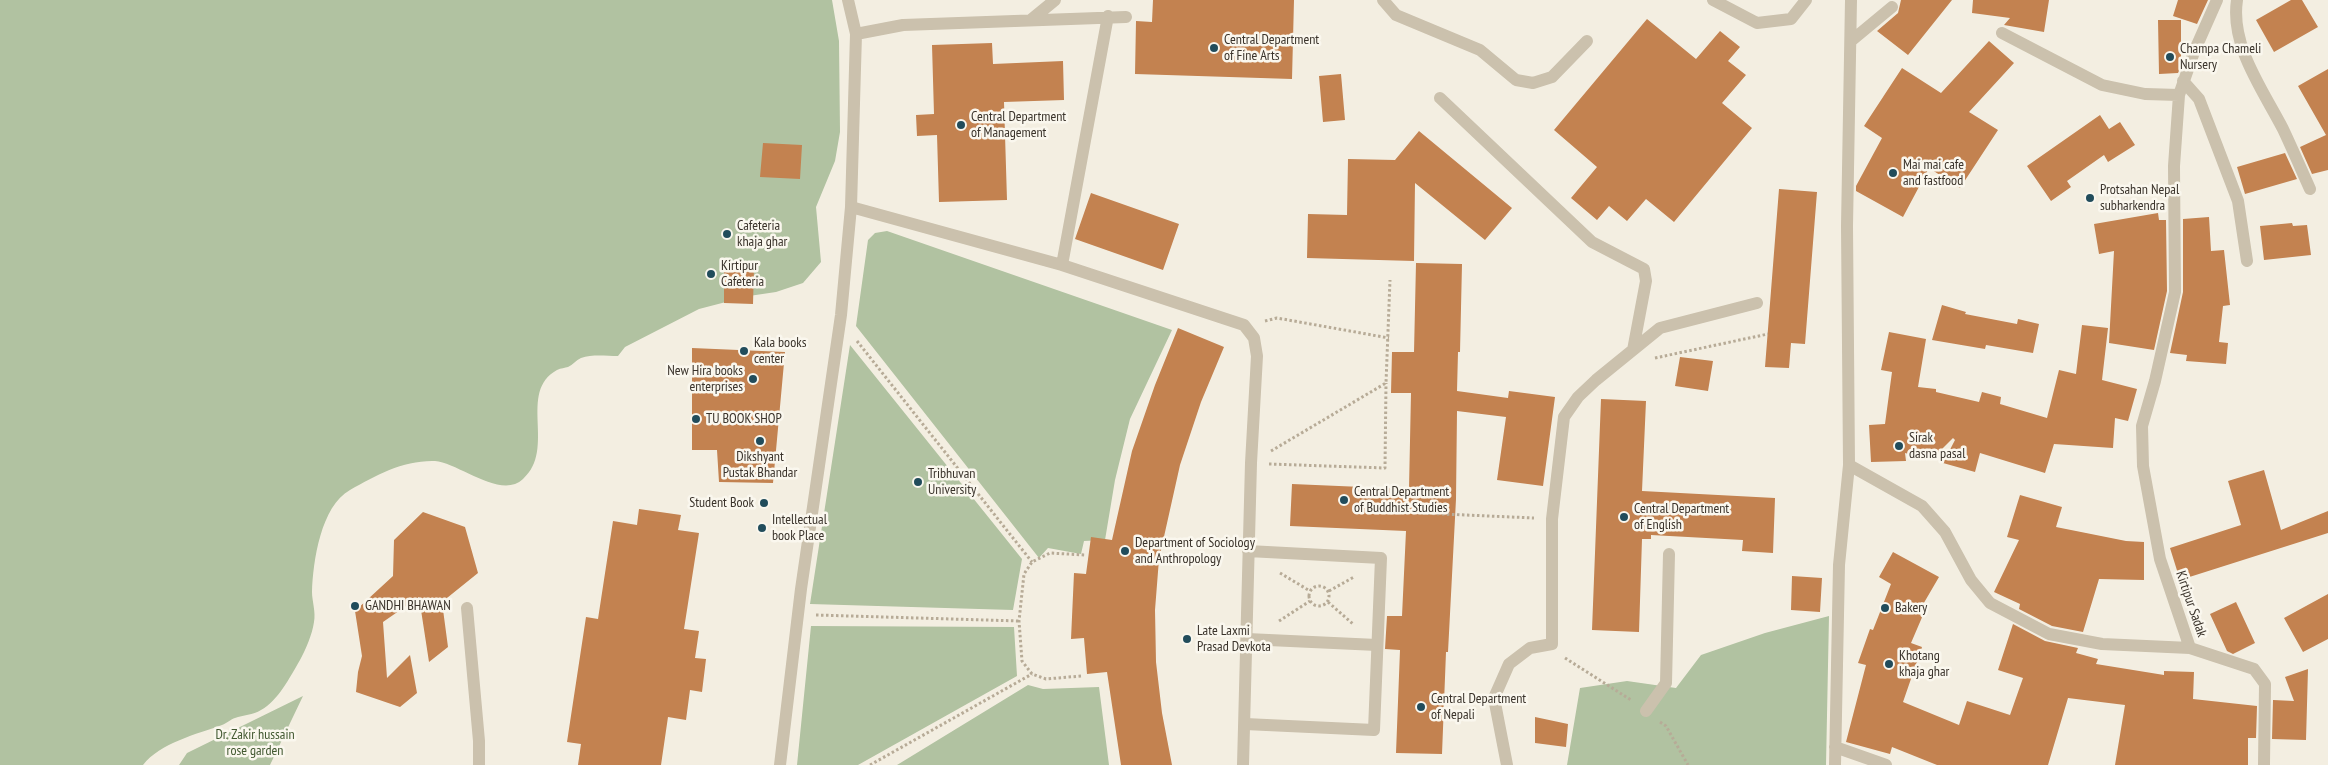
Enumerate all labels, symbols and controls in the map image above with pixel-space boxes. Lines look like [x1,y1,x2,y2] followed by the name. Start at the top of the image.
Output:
[1224,32,1319,64] place label: Central Department of Fine Arts
[2180,41,2261,74] place label: Champa Chameli Nursery
[1208,42,1220,54] marker: Central Department of Fine Arts
[2164,51,2176,63] marker: Champa Chameli Nursery
[971,109,1066,142] place label: Central Department of Management
[955,119,967,131] marker: Central Department of Management
[1903,157,1964,190] place label: Mai mai cafe and fastfood
[1887,167,1899,179] marker: Mai mai cafe and fastfood
[2100,182,2179,214] place label: Protsahan Nepal subharkendra
[2084,192,2096,204] marker: Protsahan Nepal subharkendra
[737,218,787,250] place label: Cafeteria khaja ghar
[721,228,733,240] marker: Cafeteria khaja ghar
[721,258,764,290] place label: Kirtipur Cafeteria
[705,268,717,280] marker: Kirtipur Cafeteria
[754,335,806,368] place label: Kala books center
[738,345,750,357] marker: Kala books center
[667,363,743,396] place label: New Hira books enterprises
[747,373,759,385] marker: New Hira books enterprises
[706,411,782,427] place label: TU BOOK SHOP
[690,413,702,425] marker: TU BOOK SHOP
[1909,430,1965,462] place label: Sirak dasna pasal
[754,435,766,447] marker: Dikshyant Pustak Bhandar
[1893,440,1905,452] marker: Sirak dasna pasal
[723,449,797,482] place label: Dikshyant Pustak Bhandar
[928,466,976,498] place label: Tribhuvan University
[912,476,924,488] marker: Tribhuvan University
[1354,484,1449,516] place label: Central Department of Buddhist Studies
[1338,494,1350,506] marker: Central Department of Buddhist Studies
[689,495,754,511] place label: Student Book
[758,497,770,509] marker: Student Book
[1634,501,1729,534] place label: Central Department of English
[1618,511,1630,523] marker: Central Department of English
[772,512,827,544] place label: Intellectual book Place
[756,522,768,534] marker: Intellectual book Place
[1135,535,1255,568] place label: Department of Sociology and Anthropology
[1119,545,1131,557] marker: Department of Sociology and Anthropology
[2172,569,2210,639] street label: Kirtipur Sadak
[365,598,451,614] place label: GANDHI BHAWAN
[349,600,361,612] marker: GANDHI BHAWAN
[1895,600,1927,616] place label: Bakery
[1879,602,1891,614] marker: Bakery
[1197,623,1271,656] place label: Late Laxmi Prasad Devkota
[1181,633,1193,645] marker: Late Laxmi Prasad Devkota
[1899,648,1949,680] place label: Khotang khaja ghar
[1883,658,1895,670] marker: Khotang khaja ghar
[1431,691,1526,724] place label: Central Department of Nepali
[1415,701,1427,713] marker: Central Department of Nepali
[215,727,295,760] park label: Dr. Zakir hussain rose garden

